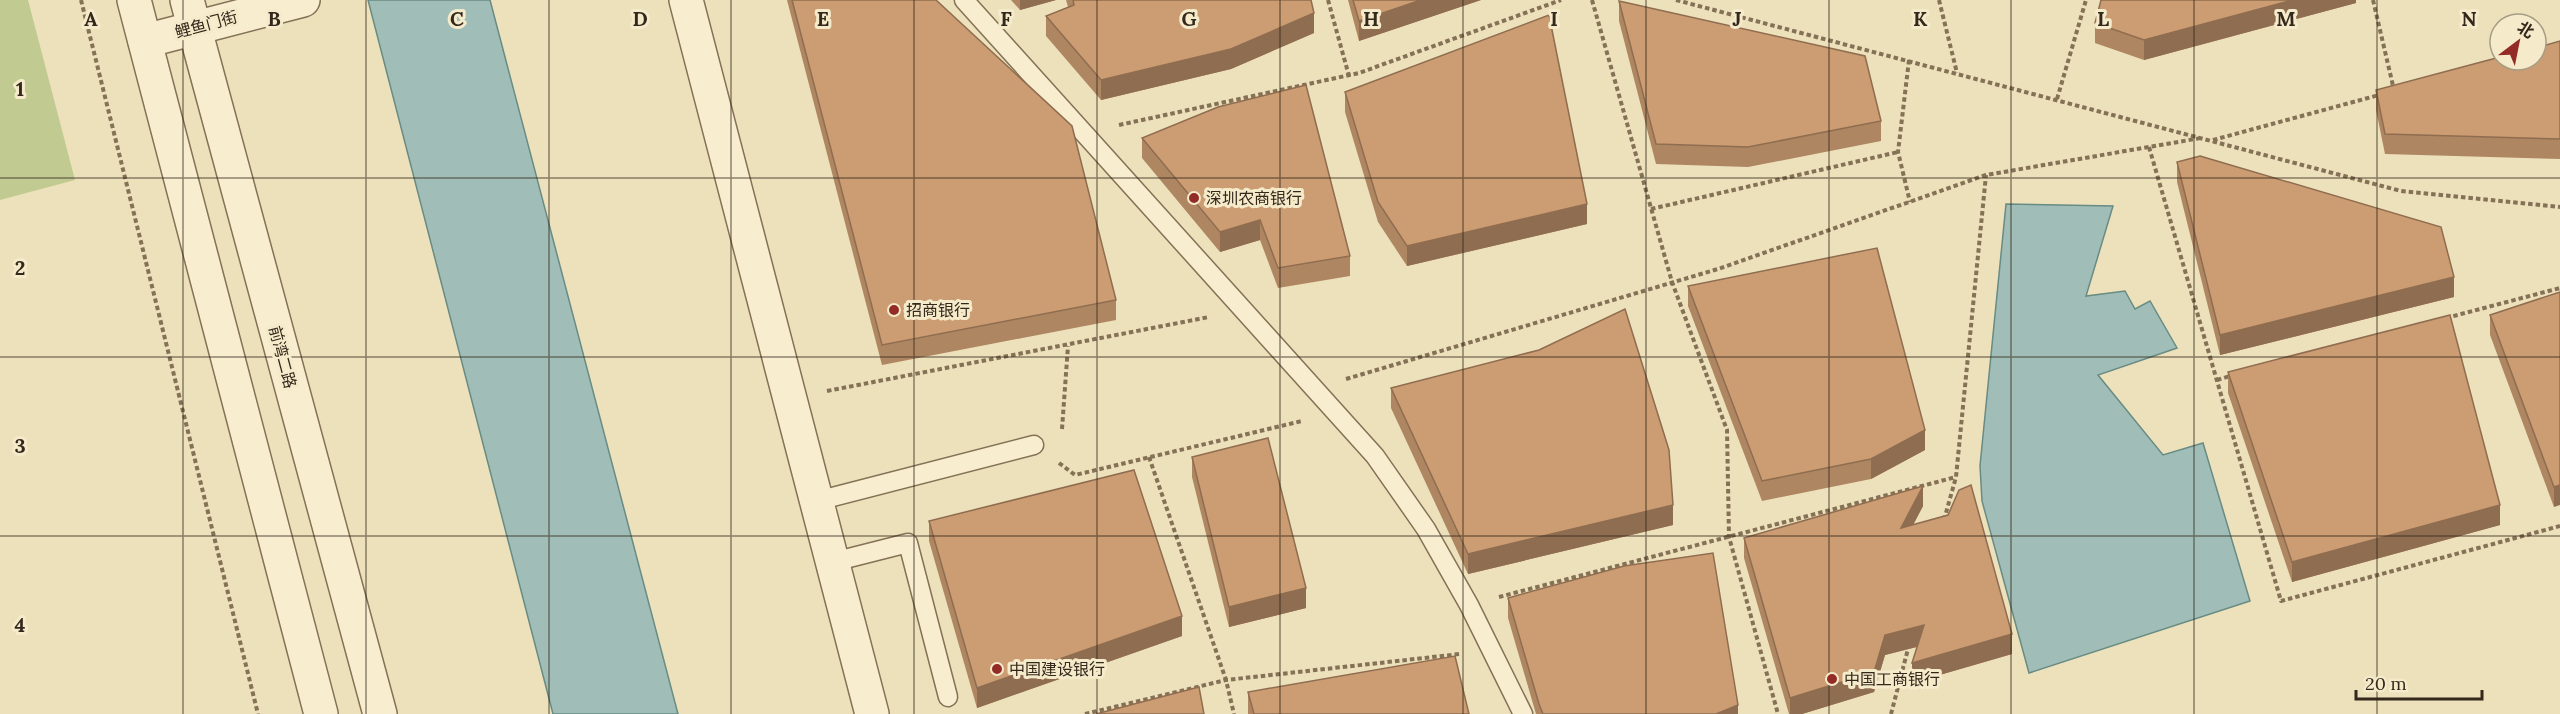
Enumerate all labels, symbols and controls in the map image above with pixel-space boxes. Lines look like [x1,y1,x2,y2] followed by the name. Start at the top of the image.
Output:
[84,6,98,31] text: A
[172,6,240,42] street label: 鲤鱼门街
[267,6,281,31] text: B
[450,6,464,31] text: C
[632,6,648,31] text: D
[817,6,829,31] text: E
[1000,6,1012,31] text: F
[1181,6,1197,31] text: G
[1363,6,1379,31] text: H
[1550,6,1558,31] text: I
[1732,6,1742,31] text: J
[1913,6,1928,31] text: K
[2097,6,2109,31] text: L
[2276,6,2296,31] text: M
[2461,6,2477,31] text: N
[2488,12,2548,72] north arrow
[2514,17,2538,42] text: 北
[16,76,24,101] text: 1
[1206,188,1302,208] place label: 深圳农商银行
[1187,191,1201,205] marker: 深圳农商银行
[15,255,25,280] text: 2
[906,300,970,320] place label: 招商银行
[887,303,901,317] marker: 招商银行
[265,323,301,391] street label: 前湾二路
[14,433,26,458] text: 3
[15,612,26,637] text: 4
[1009,659,1105,679] place label: 中国建设银行
[990,662,1004,676] marker: 中国建设银行
[2356,663,2482,701] scale bar
[1844,669,1940,689] place label: 中国工商银行
[1825,672,1839,686] marker: 中国工商银行
[2365,672,2407,695] text: 20 m

